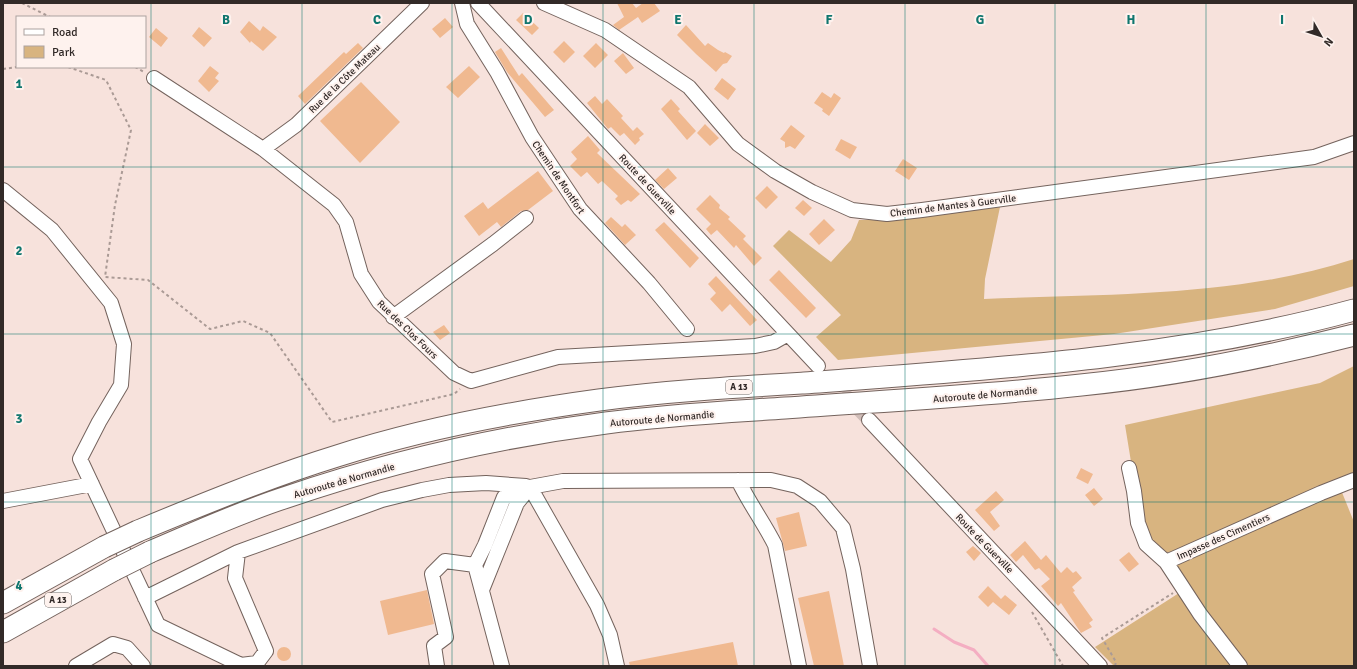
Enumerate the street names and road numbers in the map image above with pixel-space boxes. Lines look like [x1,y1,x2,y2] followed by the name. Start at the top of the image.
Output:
[306,41,383,116] street label: Rue de la Côte Mateau
[529,139,587,217] street label: Chemin de Montfort
[616,152,678,217] street label: Route de Guerville
[889,192,1017,220] street label: Chemin de Mantes à Guerville
[374,298,441,362] street label: Rue des Clos Fours
[726,380,752,394] road number: A 13
[932,384,1038,406] street label: Autoroute de Normandie
[609,408,715,430] street label: Autoroute de Normandie
[292,461,396,501] street label: Autoroute de Normandie
[953,511,1016,576] street label: Route de Guerville
[1175,511,1272,563] street label: Impasse des Cimentiers
[45,593,71,607] road number: A 13

